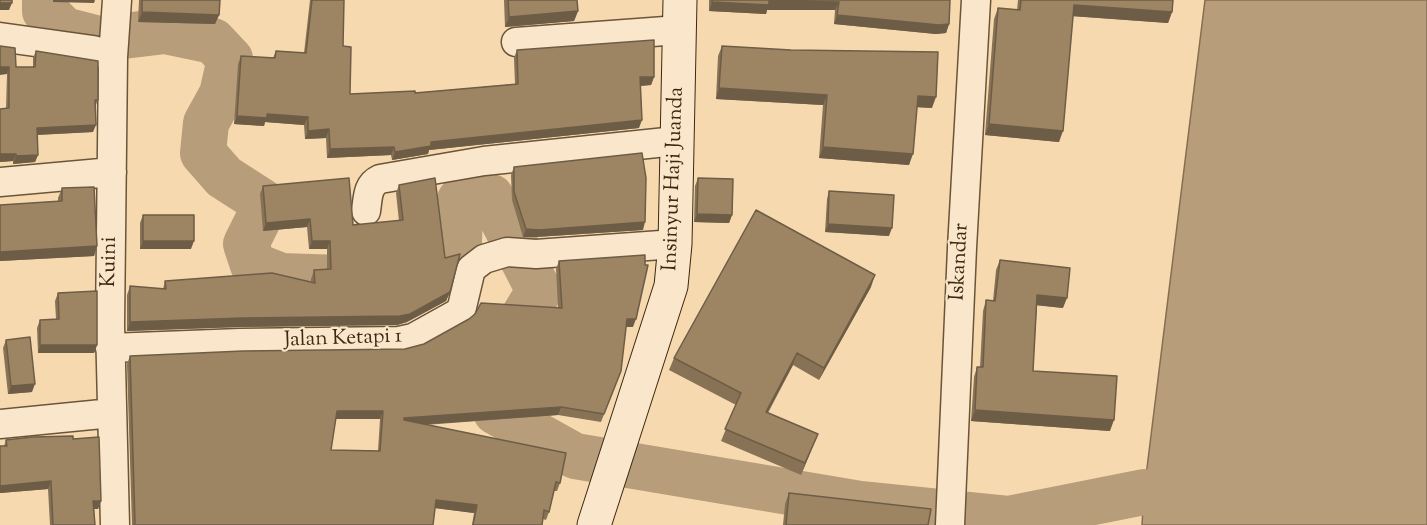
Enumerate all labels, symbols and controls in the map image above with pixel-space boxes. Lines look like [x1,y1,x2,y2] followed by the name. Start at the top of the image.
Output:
[659,87,691,271] street label: Insinyur Haji Juanda
[946,223,976,301] street label: Iskandar
[98,236,124,288] street label: Kuini
[284,325,402,355] street label: Jalan Ketapi 1

